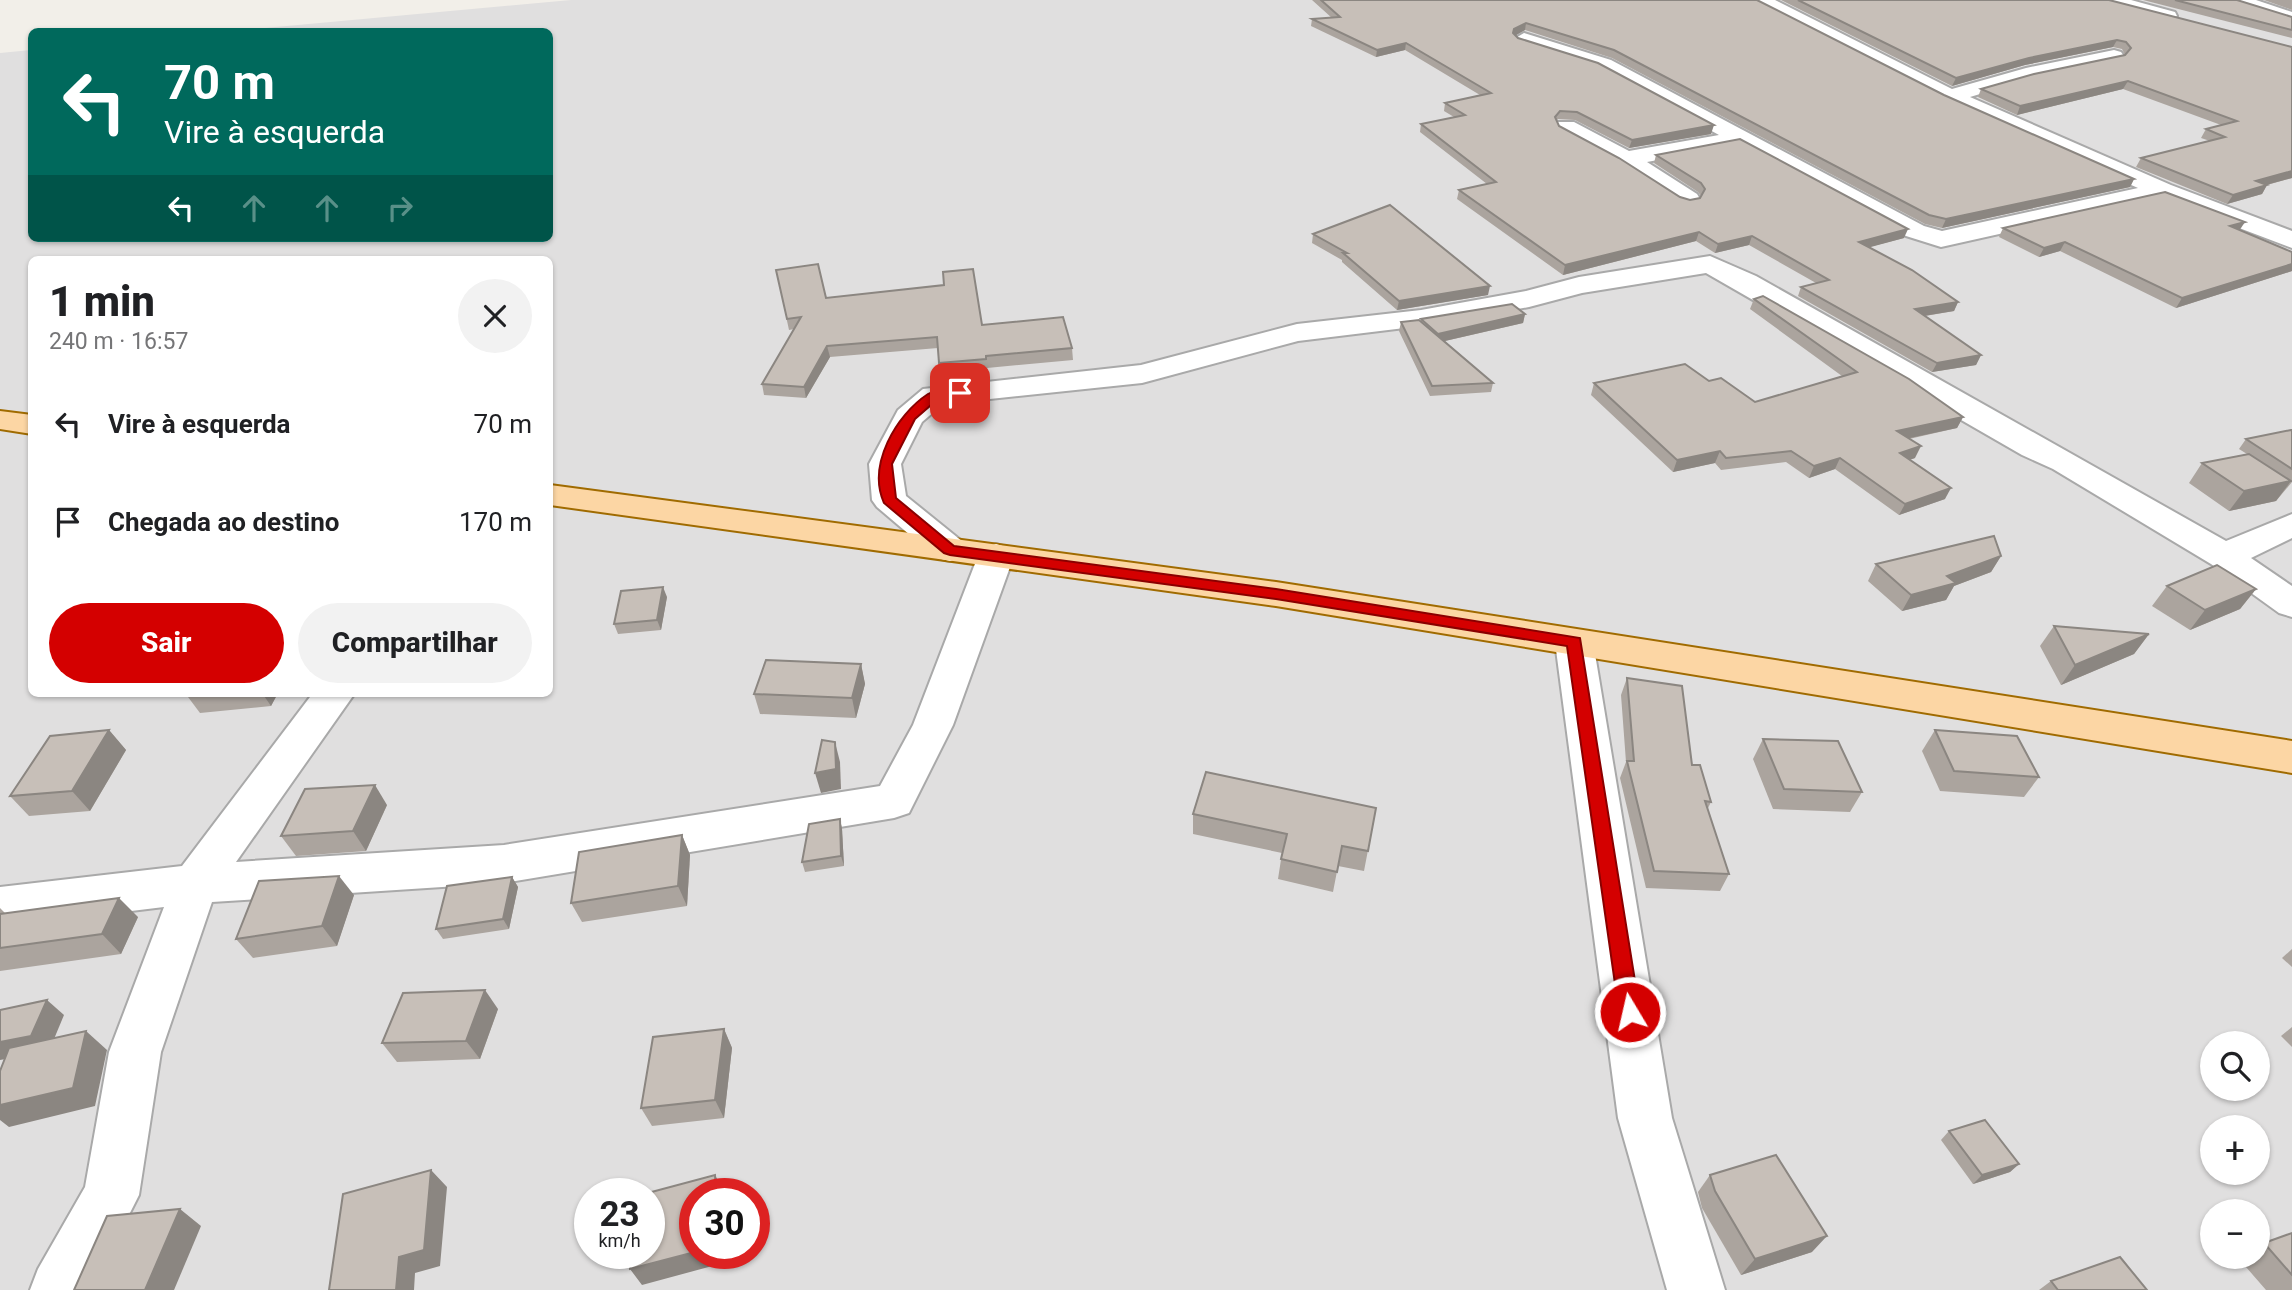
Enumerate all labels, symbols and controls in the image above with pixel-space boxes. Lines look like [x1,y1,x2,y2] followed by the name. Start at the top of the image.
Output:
[164,54,275,111] text: 70 m
[49,56,140,147] icon: left
[164,113,385,151] text: Vire à esquerda
[162,189,200,227] icon: left
[235,189,273,227] icon: ahead
[308,189,346,227] icon: ahead
[381,189,419,227] icon: right
[49,277,155,326] text: 1 min
[458,279,532,353] button: close
[49,328,188,355] text: 240 m · 16:57
[930,363,990,423] pin
[941,374,979,412] icon: arrive
[49,405,87,443] icon: left
[108,409,291,439] text: Vire à esquerda
[474,409,532,439] text: 70 m
[49,503,87,541] icon: arrive
[108,507,339,537] text: Chegada ao destino
[459,507,532,537] text: 170 m
[49,603,284,683] button: Sair
[298,603,532,683] button: Compartilhar
[1593,975,1667,1049] position arrow
[2200,1031,2270,1269] map controls
[2200,1031,2270,1101] button: search
[2200,1115,2270,1185] button: +
[679,1178,770,1269] speed limit sign: 30
[599,1194,640,1235] text: 23
[2200,1199,2270,1269] button: −
[598,1230,641,1251] text: km/h

